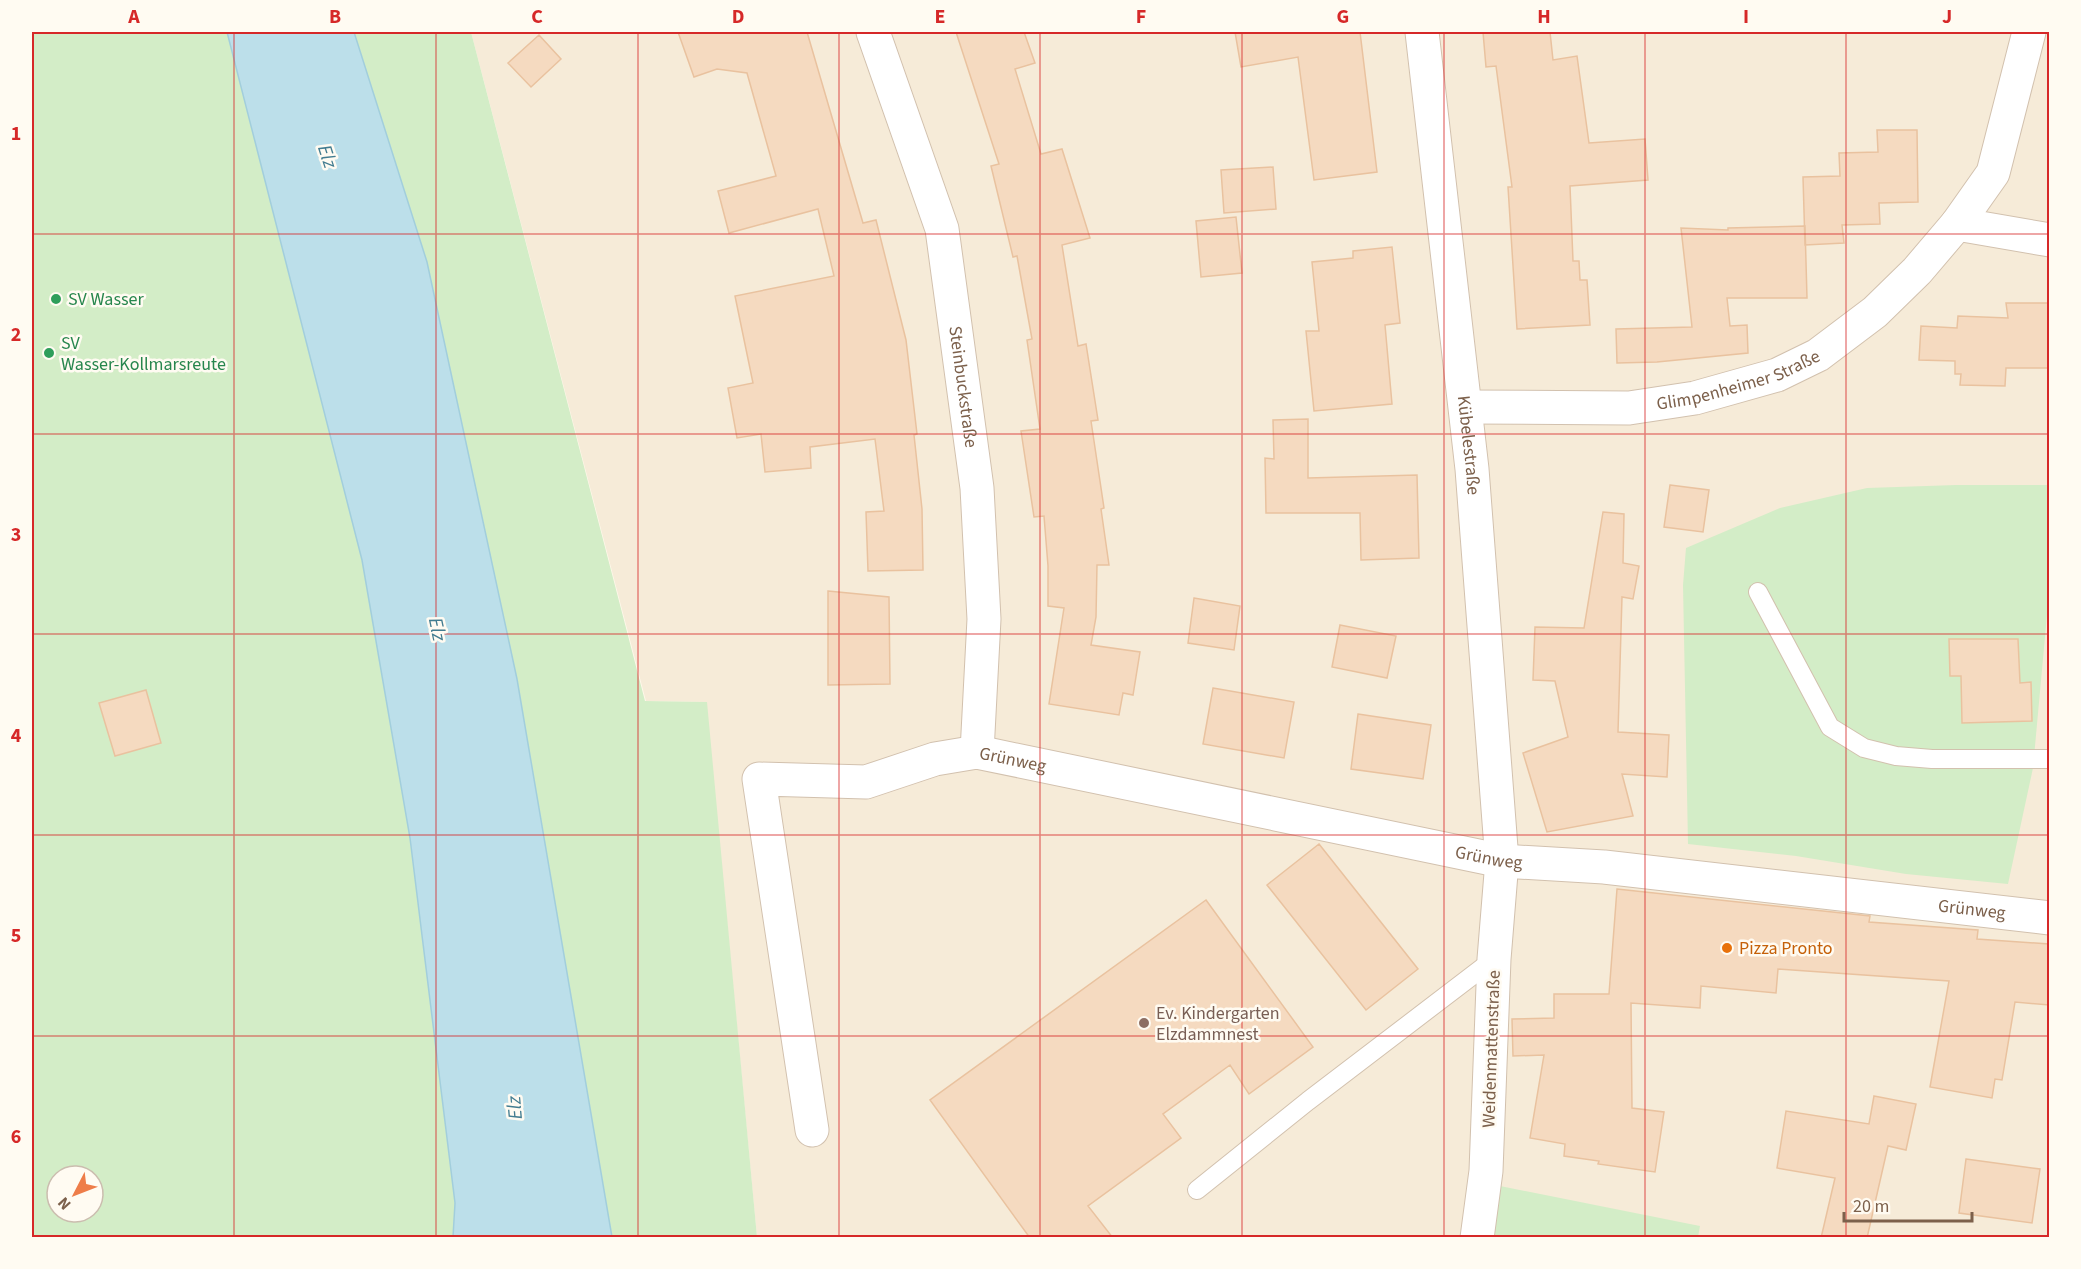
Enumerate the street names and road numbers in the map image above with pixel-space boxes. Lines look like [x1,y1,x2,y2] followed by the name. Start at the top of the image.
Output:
[942,324,983,449] street label: Steinbuckstraße
[1655,344,1824,417] street label: Glimpenheimer Straße
[1451,394,1486,496] street label: Kübelestraße
[977,741,1049,779] street label: Grünweg
[1453,840,1523,875] street label: Grünweg
[1937,893,2007,926] street label: Grünweg
[1476,970,1507,1128] street label: Weidenmattenstraße

